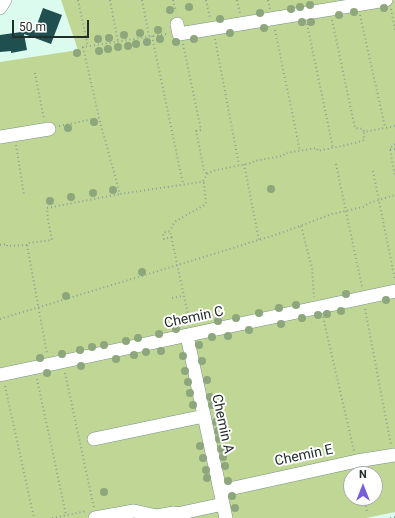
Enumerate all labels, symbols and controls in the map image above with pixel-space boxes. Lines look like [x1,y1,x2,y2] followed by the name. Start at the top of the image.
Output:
[14,12,91,38] scale bar
[19,20,46,34] text: 50 m
[163,304,225,332] street label: Chemin C
[208,393,236,455] street label: Chemin A
[273,442,335,470] street label: Chemin E
[343,466,383,506] north arrow
[359,468,367,481] text: N

